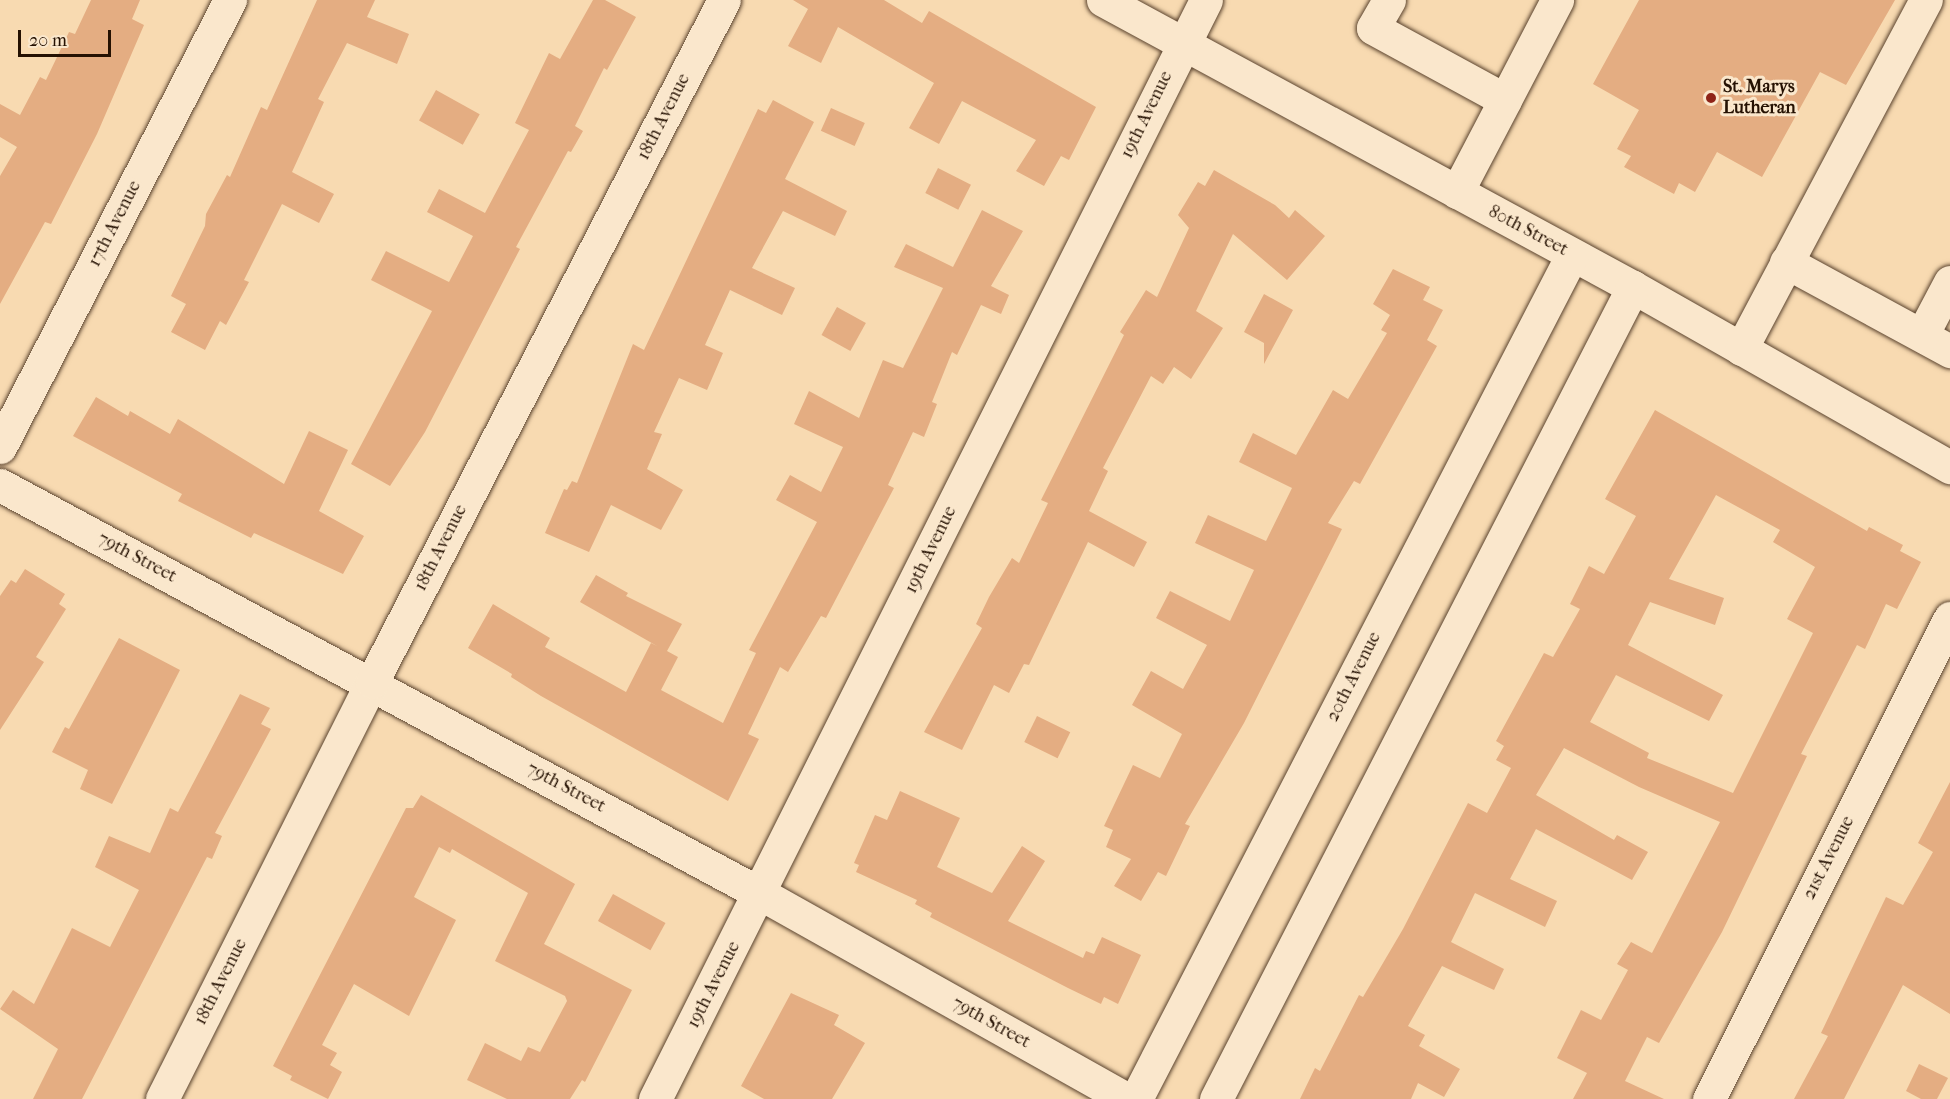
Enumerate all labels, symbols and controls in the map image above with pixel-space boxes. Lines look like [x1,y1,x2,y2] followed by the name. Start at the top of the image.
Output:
[21,18,114,56] scale bar
[29,30,67,51] text: 20 m
[1117,68,1177,162] street label: 19th Avenue
[633,70,695,164] street label: 18th Avenue
[1723,77,1796,119] place label: St. Marys Lutheran
[1704,91,1718,105] marker: St. Marys Lutheran
[84,177,146,271] street label: 17th Avenue
[1485,201,1571,261] street label: 80th Street
[410,501,472,595] street label: 18th Avenue
[901,503,961,597] street label: 19th Avenue
[94,528,180,588] street label: 79th Street
[1322,629,1386,725] street label: 20th Avenue
[523,758,609,818] street label: 79th Street
[1799,813,1859,903] street label: 21st Avenue
[190,935,252,1029] street label: 18th Avenue
[683,938,745,1032] street label: 19th Avenue
[948,993,1034,1053] street label: 79th Street

